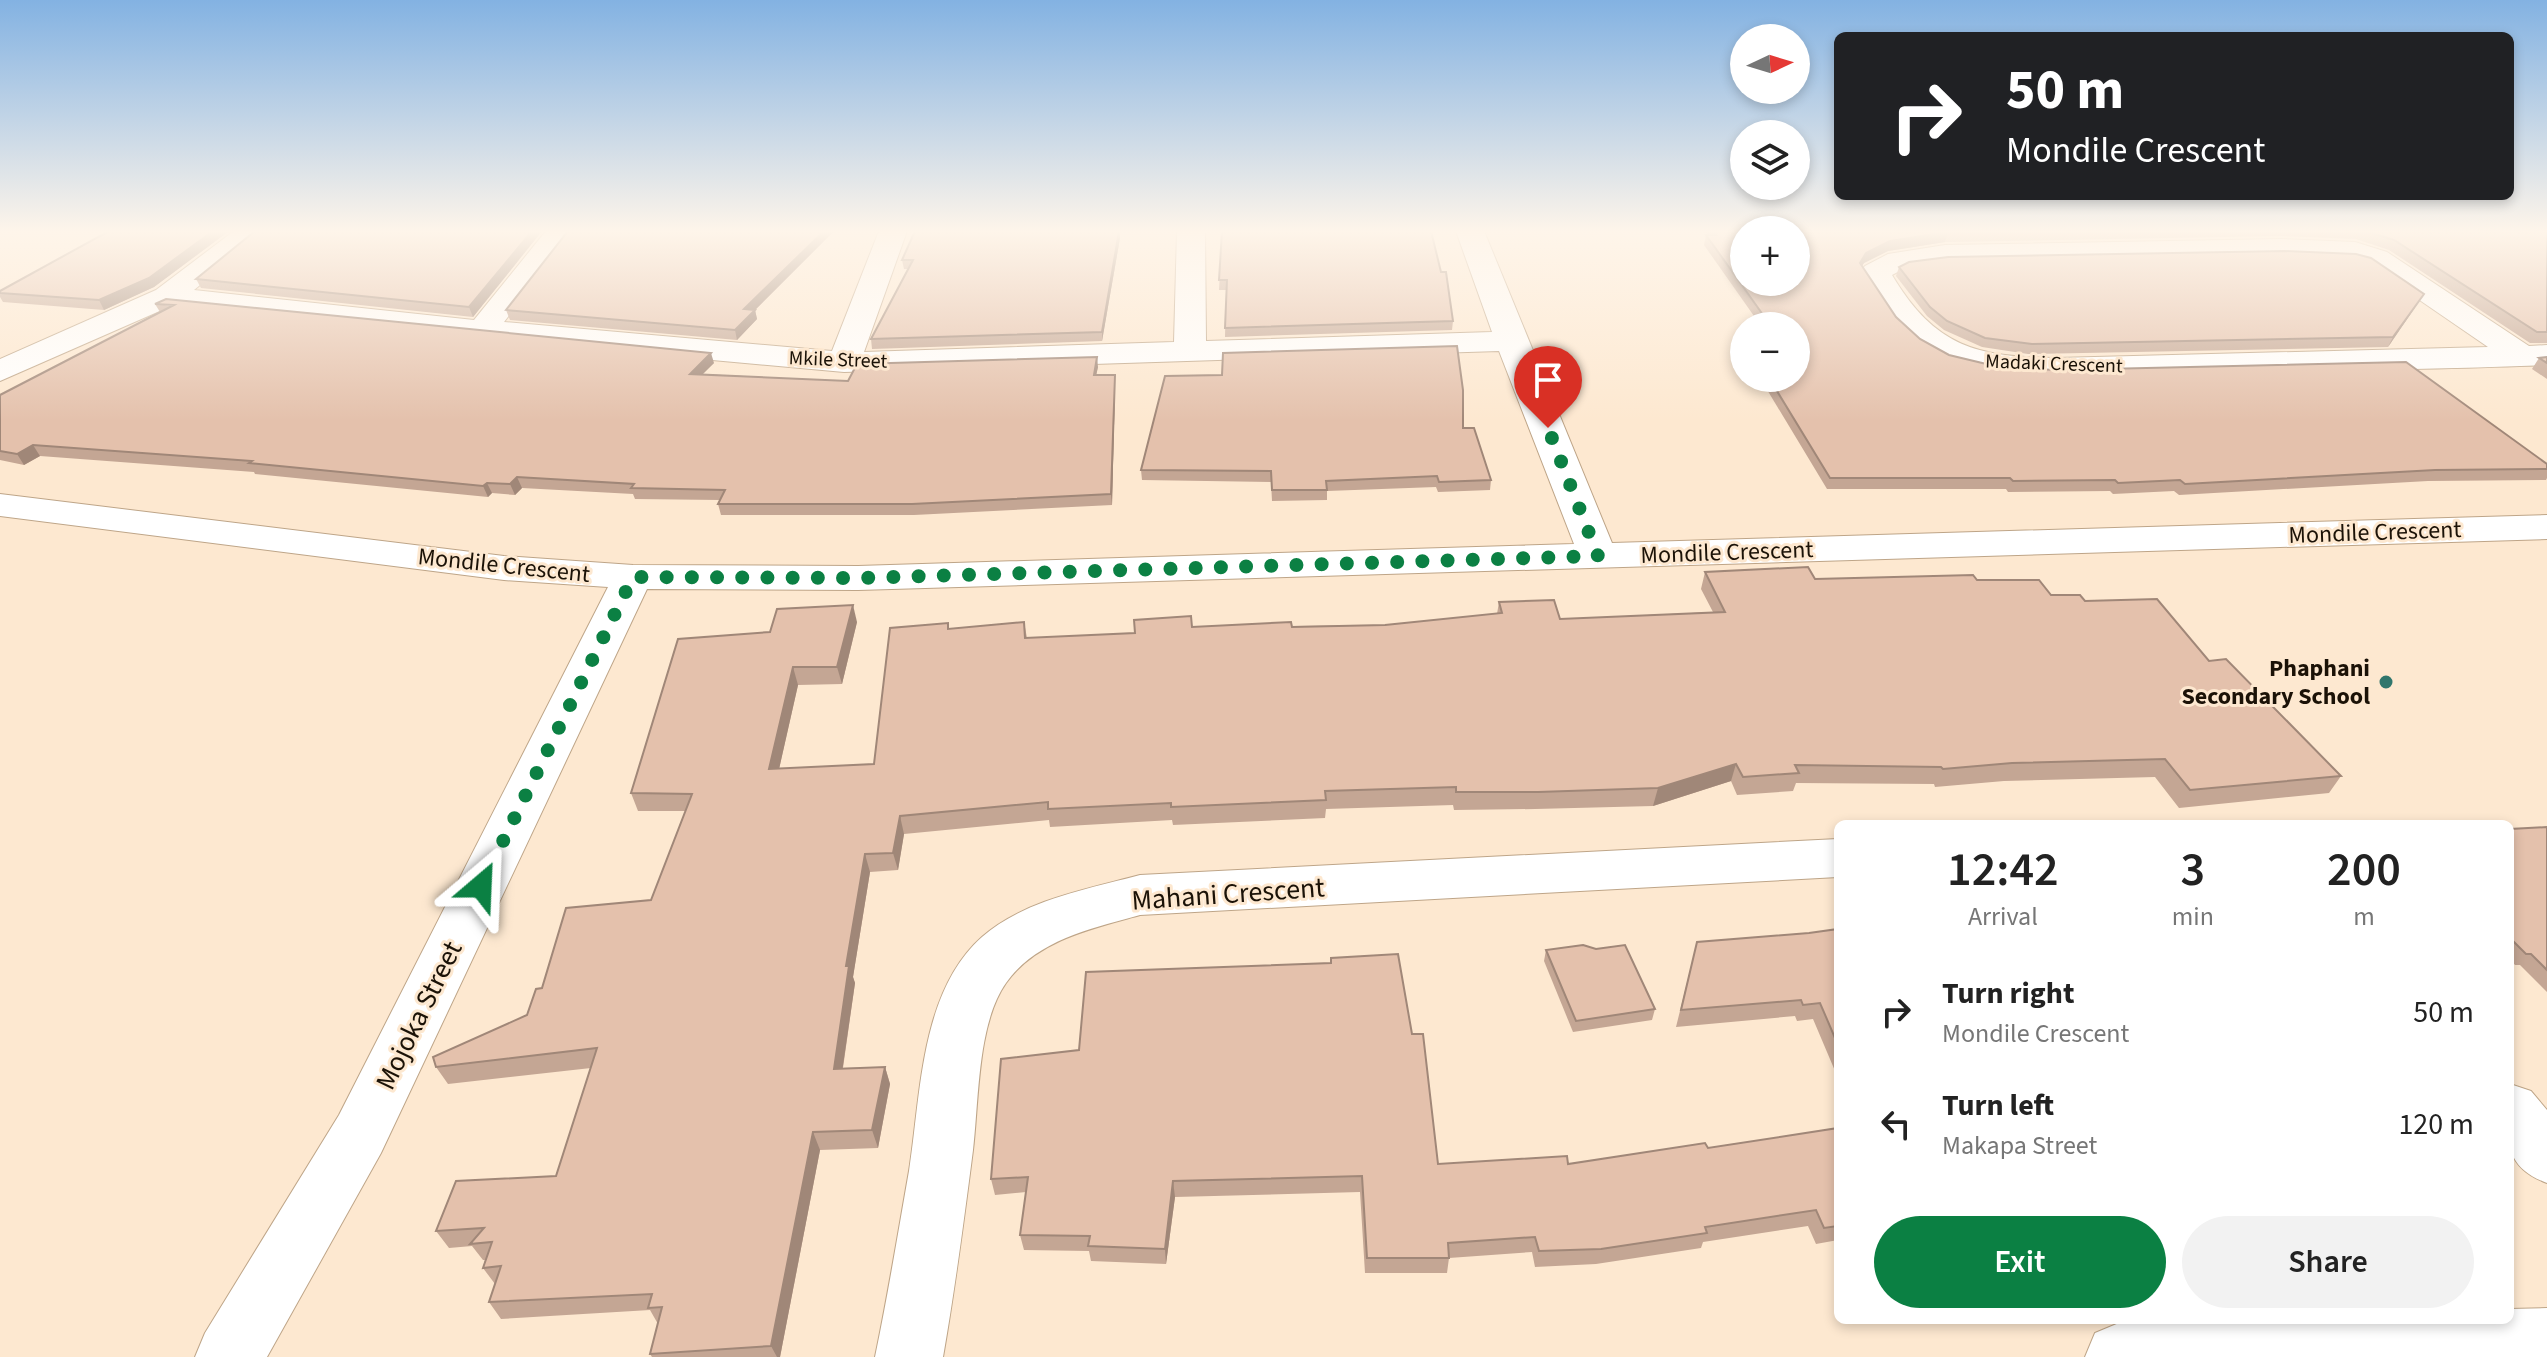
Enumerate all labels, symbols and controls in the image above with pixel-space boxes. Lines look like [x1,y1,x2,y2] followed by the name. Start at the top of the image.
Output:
[1730,24,1810,104] north arrow
[1730,24,1810,392] map controls
[2006,51,2124,130] text: 50 m
[1874,64,1978,168] icon: right
[1730,120,1810,200] button: layers
[2006,125,2265,176] text: Mondile Crescent
[1730,216,1810,296] button: +
[1730,312,1810,392] button: −
[788,344,888,376] street label: Mkile Street
[1514,346,1582,428] pin
[1985,348,2123,380] street label: Madaki Crescent
[1526,358,1570,402] icon: arrive
[2288,512,2462,553] street label: Mondile Crescent
[1640,532,1814,573] street label: Mondile Crescent
[416,539,592,592] street label: Mondile Crescent
[2181,651,2370,714] place label: Phaphani Secondary School
[2377,673,2395,691] marker: Phaphani Secondary School
[1947,836,2059,904] text: 12:42
[2181,836,2205,904] text: 3
[2327,836,2401,904] text: 200
[439,844,523,928] position arrow
[1130,867,1327,921] street label: Mahani Crescent
[1968,898,2038,935] text: Arrival
[2172,898,2214,935] text: min
[2353,898,2375,935] text: m
[366,934,472,1097] street label: Mojoka Street
[1942,972,2074,1015] text: Turn right
[1874,990,1918,1034] icon: right
[2413,991,2474,1034] text: 50 m
[1942,1015,2129,1052] text: Mondile Crescent
[1942,1084,2054,1127] text: Turn left
[1874,1102,1918,1146] icon: left
[2398,1103,2474,1146] text: 120 m
[1942,1127,2097,1164] text: Makapa Street
[1874,1216,2166,1308] button: Exit
[2182,1216,2474,1308] button: Share

